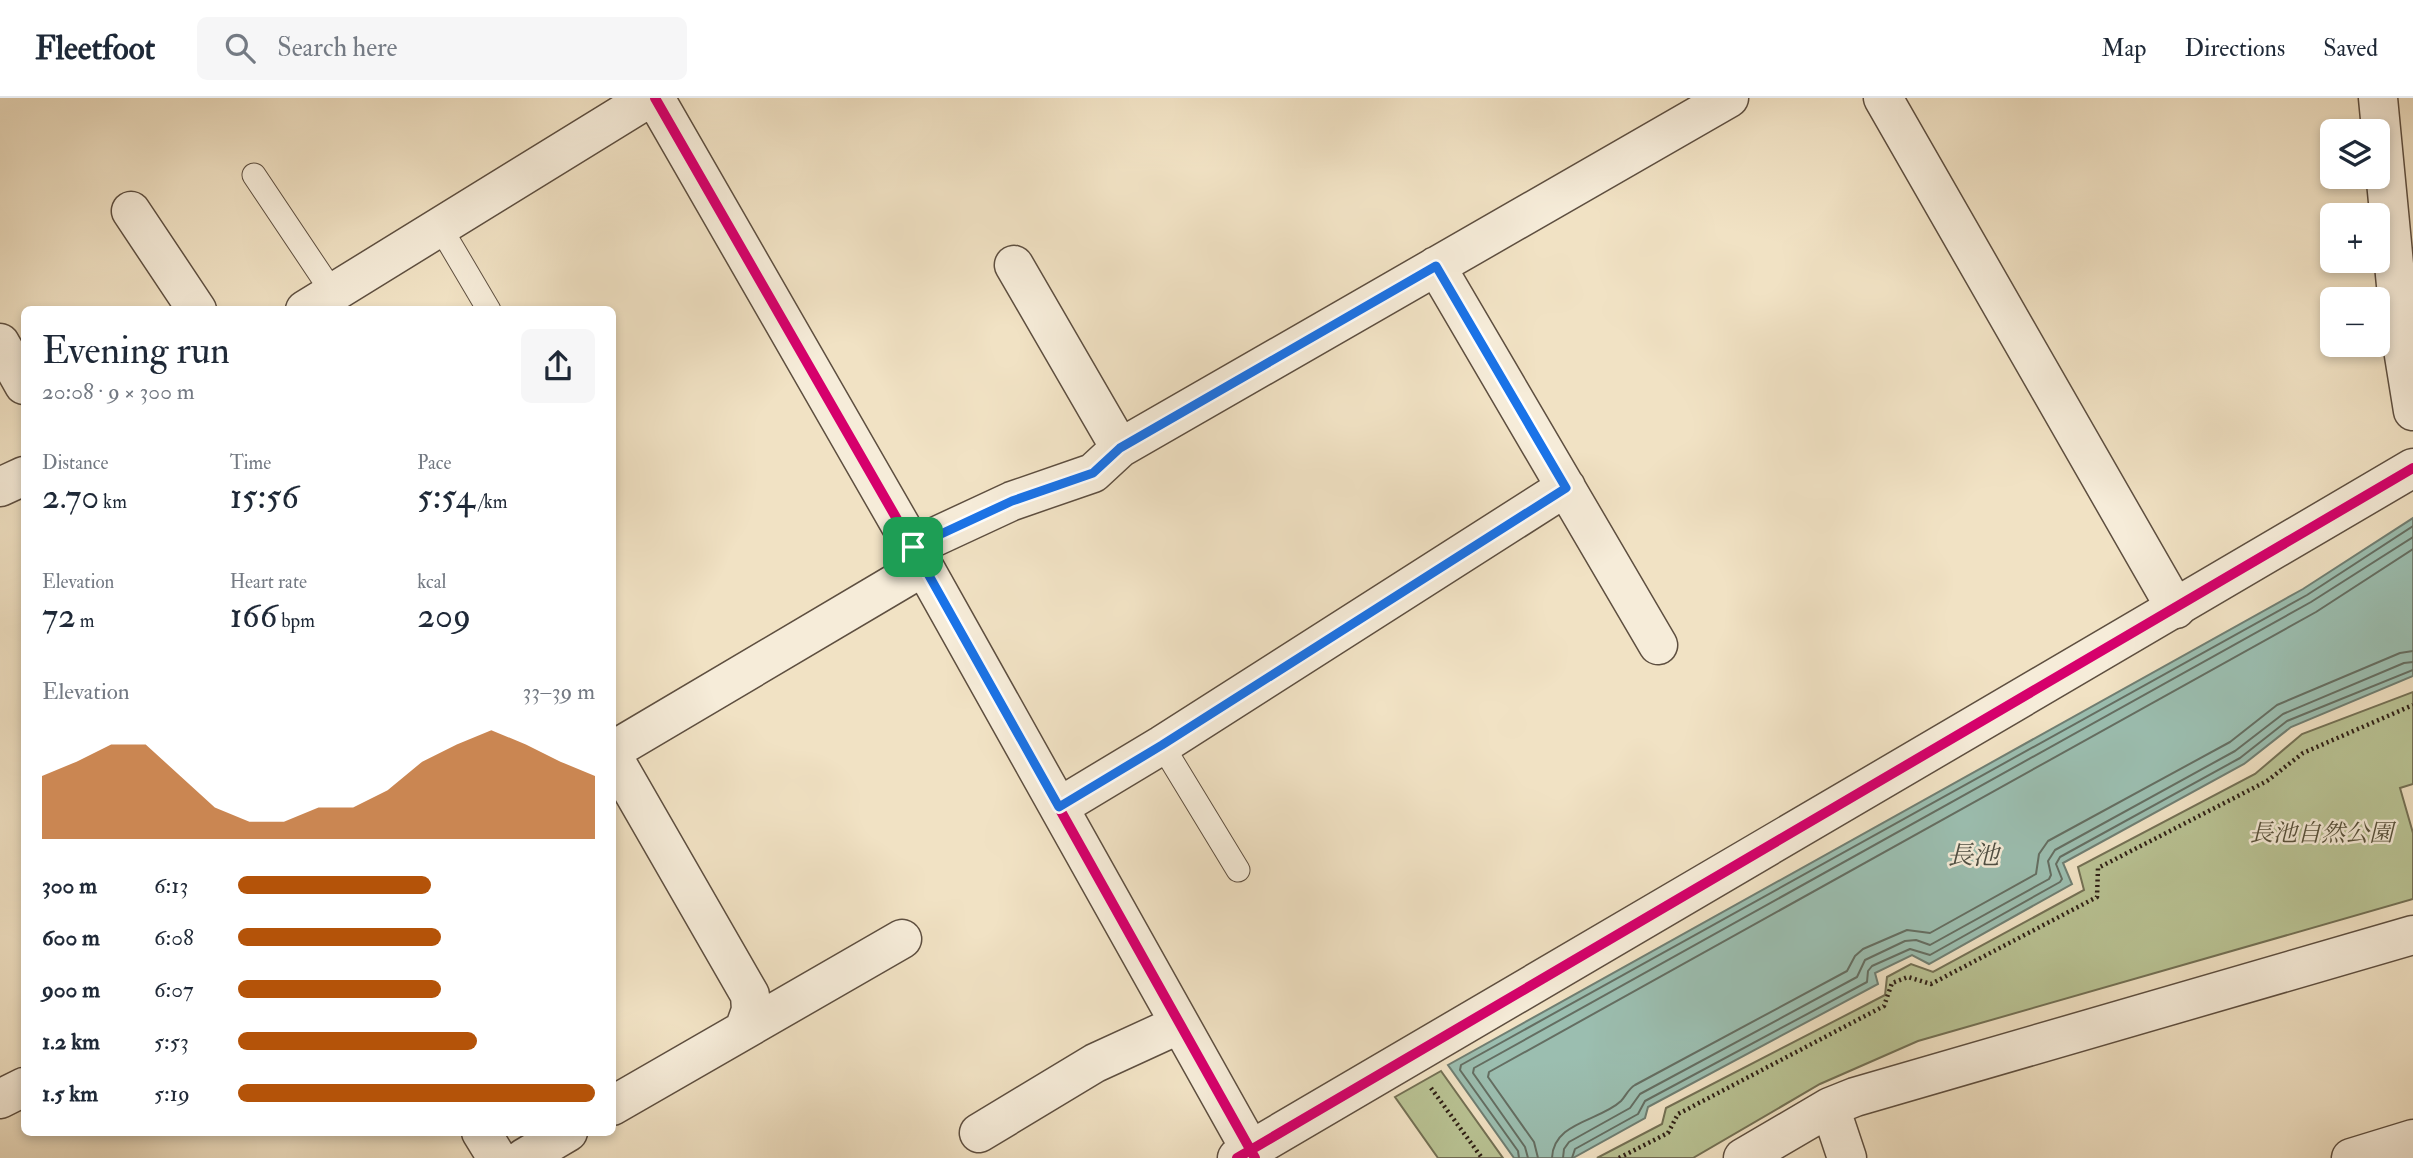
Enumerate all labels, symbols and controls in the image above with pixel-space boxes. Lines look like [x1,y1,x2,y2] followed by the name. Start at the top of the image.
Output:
[197,17,687,80] search box
[35,28,155,69] text: Fleetfoot
[221,29,259,67] icon: search
[277,32,397,64] text: Search here
[2101,33,2146,64] text: Map
[2184,33,2285,64] text: Directions
[2323,33,2378,64] text: Saved
[2320,119,2390,357] map controls
[2320,119,2390,189] button: layers
[2320,203,2390,273] button: +
[2320,287,2390,357] button: −
[42,327,230,375] text: Evening run
[521,329,595,403] button: share
[42,377,195,406] text: 20:08 · 9 × 300 m
[42,451,108,475] text: Distance
[230,451,271,475] text: Time
[417,451,451,475] text: Pace
[42,475,99,519] text: 2.70
[230,475,299,519] text: 15:56
[417,475,475,519] text: 5:54
[99,490,127,514] text: km
[475,490,507,514] text: /km
[883,517,943,577] pin
[894,528,932,566] icon: arrive
[42,570,114,594] text: Elevation
[230,570,307,594] text: Heart rate
[417,570,446,594] text: kcal
[42,594,76,638] text: 72
[230,594,277,638] text: 166
[417,594,471,638] text: 209
[76,609,95,633] text: m
[277,609,315,633] text: bpm
[42,677,130,706] text: Elevation
[522,677,595,706] text: 33–39 m
[2249,818,2397,849] park label: 長池自然公園
[1947,840,2002,872] water label: 長池
[42,871,97,900] text: 300 m
[154,871,188,900] text: 6:13
[42,923,100,952] text: 600 m
[154,923,194,952] text: 6:08
[42,975,100,1004] text: 900 m
[154,975,194,1004] text: 6:07
[42,1027,100,1056] text: 1.2 km
[154,1027,189,1056] text: 5:53
[42,1079,98,1108] text: 1.5 km
[154,1079,190,1108] text: 5:19

